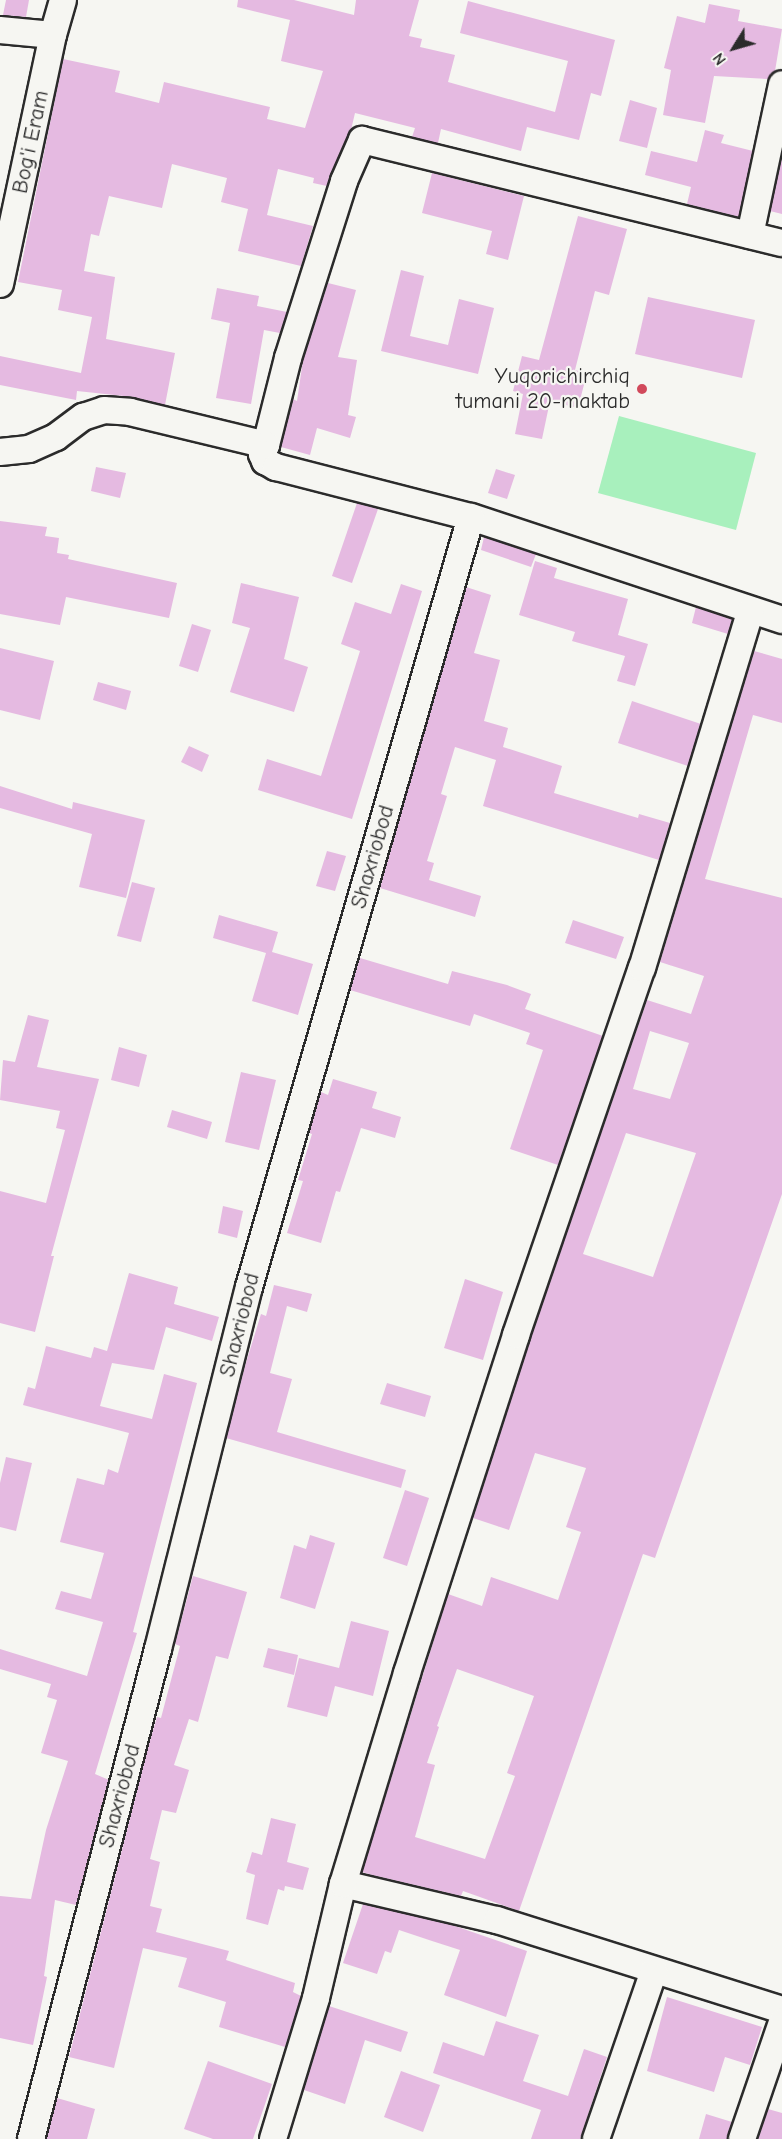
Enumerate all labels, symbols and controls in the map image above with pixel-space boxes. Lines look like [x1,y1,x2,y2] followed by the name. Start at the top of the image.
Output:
[704,18,764,78] north arrow
[709,49,730,68] text: N
[7,88,55,196] street label: Bog'i Eram
[456,363,630,414] place label: Yuqorichirchiq tumani 20-maktab
[635,382,649,396] marker: Yuqorichirchiq tumani 20-maktab
[346,802,400,912] street label: Shaxriobod
[214,1270,266,1380] street label: Shaxriobod
[94,1741,146,1851] street label: Shaxriobod

